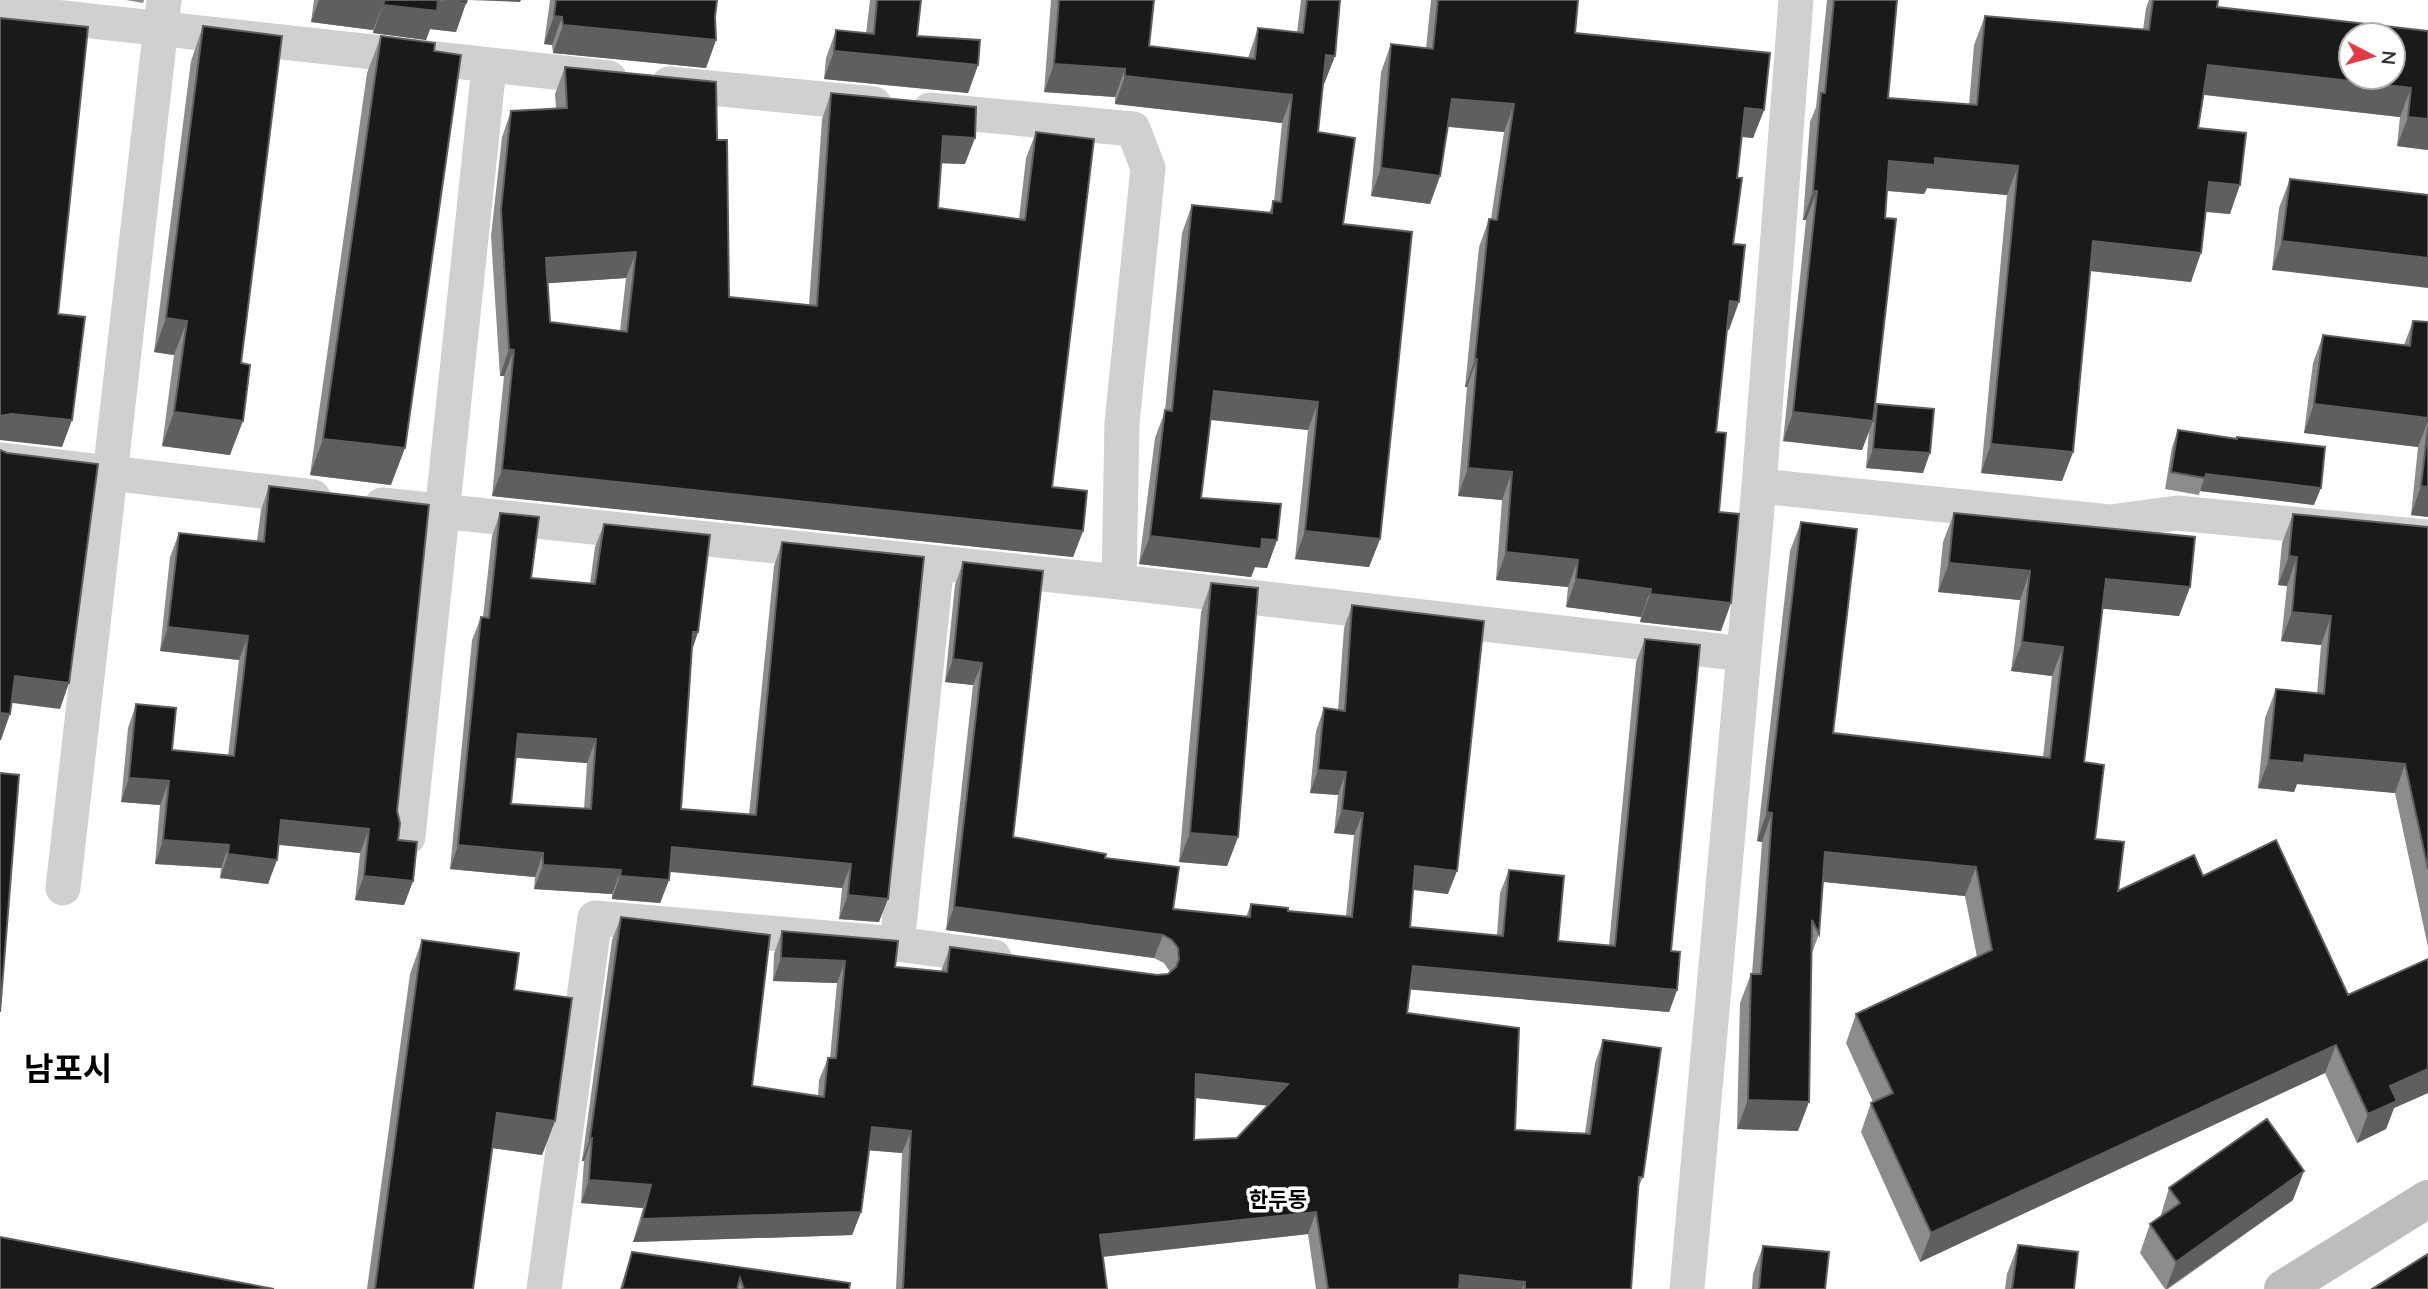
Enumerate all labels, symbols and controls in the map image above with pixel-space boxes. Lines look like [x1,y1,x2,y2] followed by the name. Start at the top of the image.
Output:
[2337,21,2407,91] north arrow
[2374,49,2402,66] text: N
[24,1048,112,1091] district label: 남포시
[1249,1186,1307,1214] district label: 한두동

